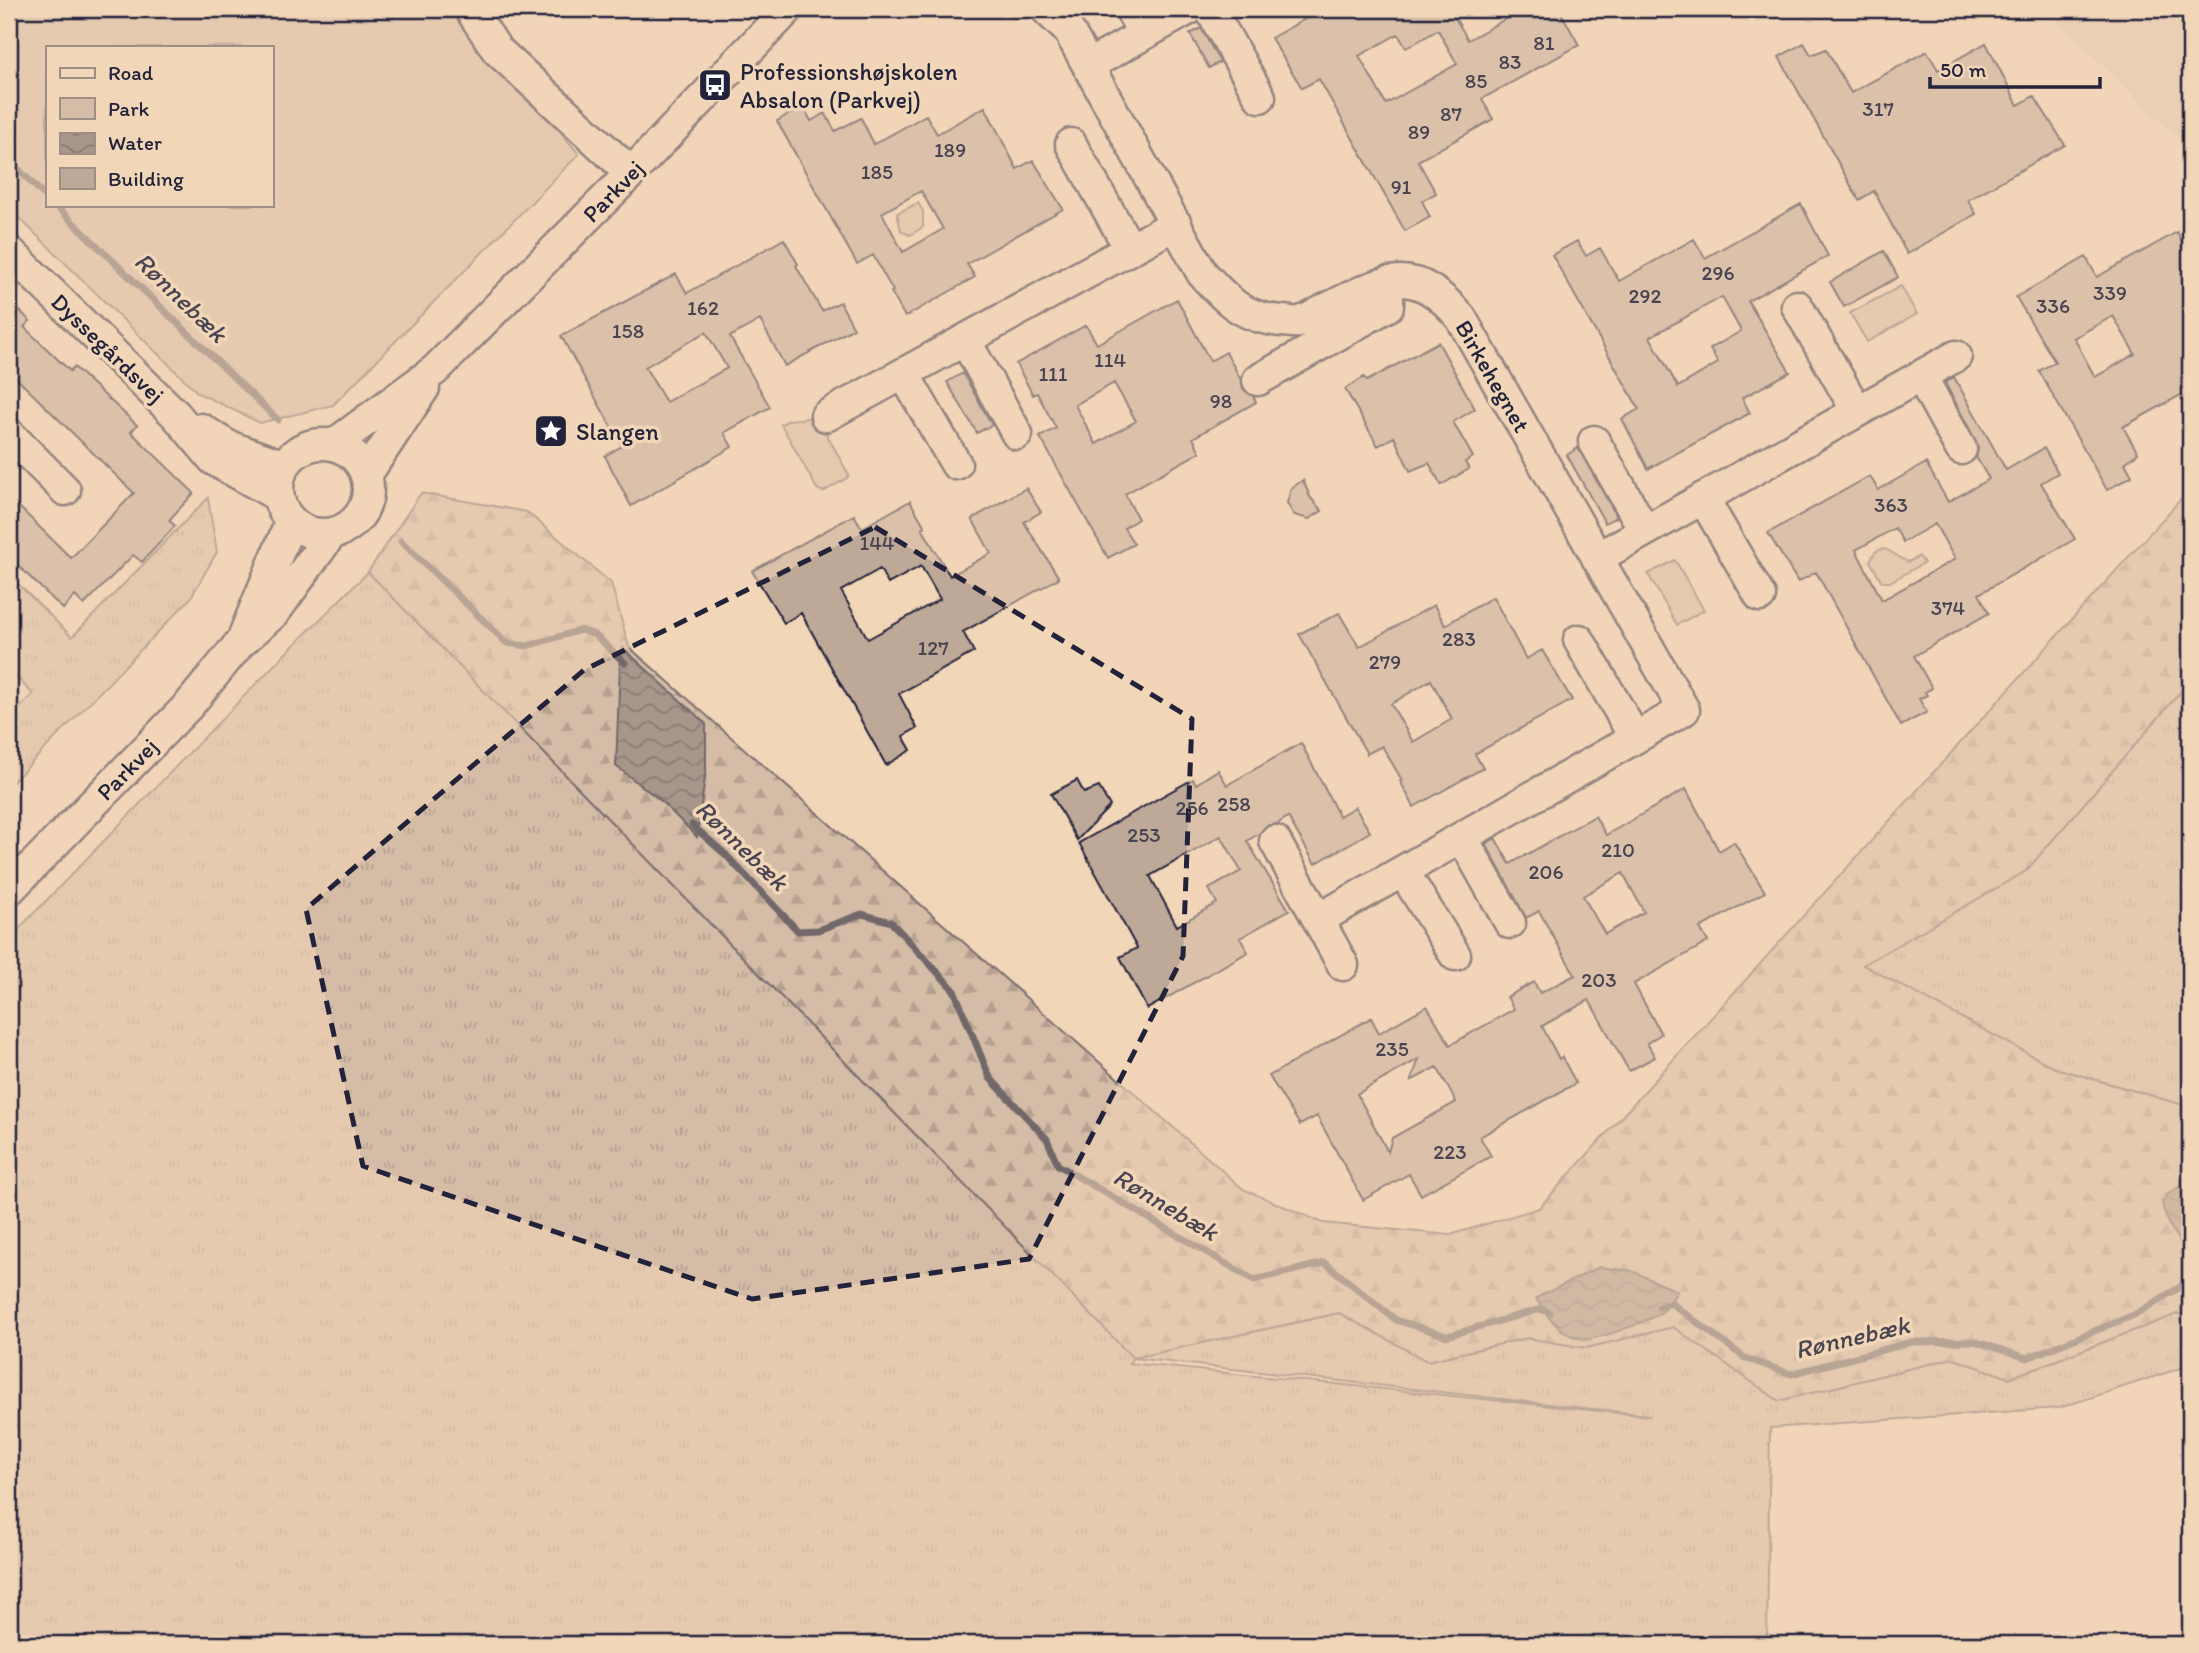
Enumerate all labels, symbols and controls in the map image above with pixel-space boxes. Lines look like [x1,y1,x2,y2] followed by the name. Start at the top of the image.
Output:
[1533,30,1555,55] house number: 81
[46,46,273,206] legend
[1930,46,2099,90] scale bar
[1499,49,1521,74] house number: 83
[740,57,958,114] place label: Professionshøjskolen Absalon (Parkvej)
[1940,57,1987,82] text: 50 m
[108,60,154,85] text: Road
[696,66,734,104] bus stop icon: Professionshøjskolen Absalon (Parkvej)
[1465,68,1487,93] house number: 85
[108,96,150,121] text: Park
[1862,96,1894,121] house number: 317
[1440,101,1462,126] house number: 87
[1408,119,1430,144] house number: 89
[108,130,162,155] text: Water
[934,137,966,162] house number: 189
[576,154,650,228] street label: Parkvej
[861,159,893,184] house number: 185
[108,166,184,191] text: Building
[1391,174,1412,199] house number: 91
[128,245,235,350] water label: Rønnebæk
[1701,260,1735,285] house number: 296
[2093,280,2127,305] house number: 339
[1628,283,1662,308] house number: 292
[45,287,171,409] street label: Dyssegårdsvej
[2036,293,2070,318] house number: 336
[687,295,719,320] house number: 162
[1449,315,1537,437] street label: Birkehegnet
[612,318,644,343] house number: 158
[1094,347,1126,372] house number: 114
[1038,361,1068,386] house number: 111
[1210,388,1232,413] house number: 98
[532,412,570,450] place icon: Slangen
[576,417,659,446] place label: Slangen
[1874,492,1908,517] house number: 363
[860,530,895,555] house number: 144
[1931,595,1966,620] house number: 374
[1442,626,1476,651] house number: 283
[917,635,949,660] house number: 127
[1369,649,1401,674] house number: 279
[90,732,164,806] street label: Parkvej
[1217,791,1251,816] house number: 258
[689,793,796,898] water label: Rønnebæk
[1175,795,1209,820] house number: 256
[1127,822,1161,847] house number: 253
[1601,837,1635,862] house number: 210
[1528,859,1564,884] house number: 206
[1581,967,1617,992] house number: 203
[1375,1036,1409,1061] house number: 235
[1433,1139,1467,1164] house number: 223
[1108,1160,1226,1249] water label: Rønnebæk
[1792,1308,1914,1366] water label: Rønnebæk

